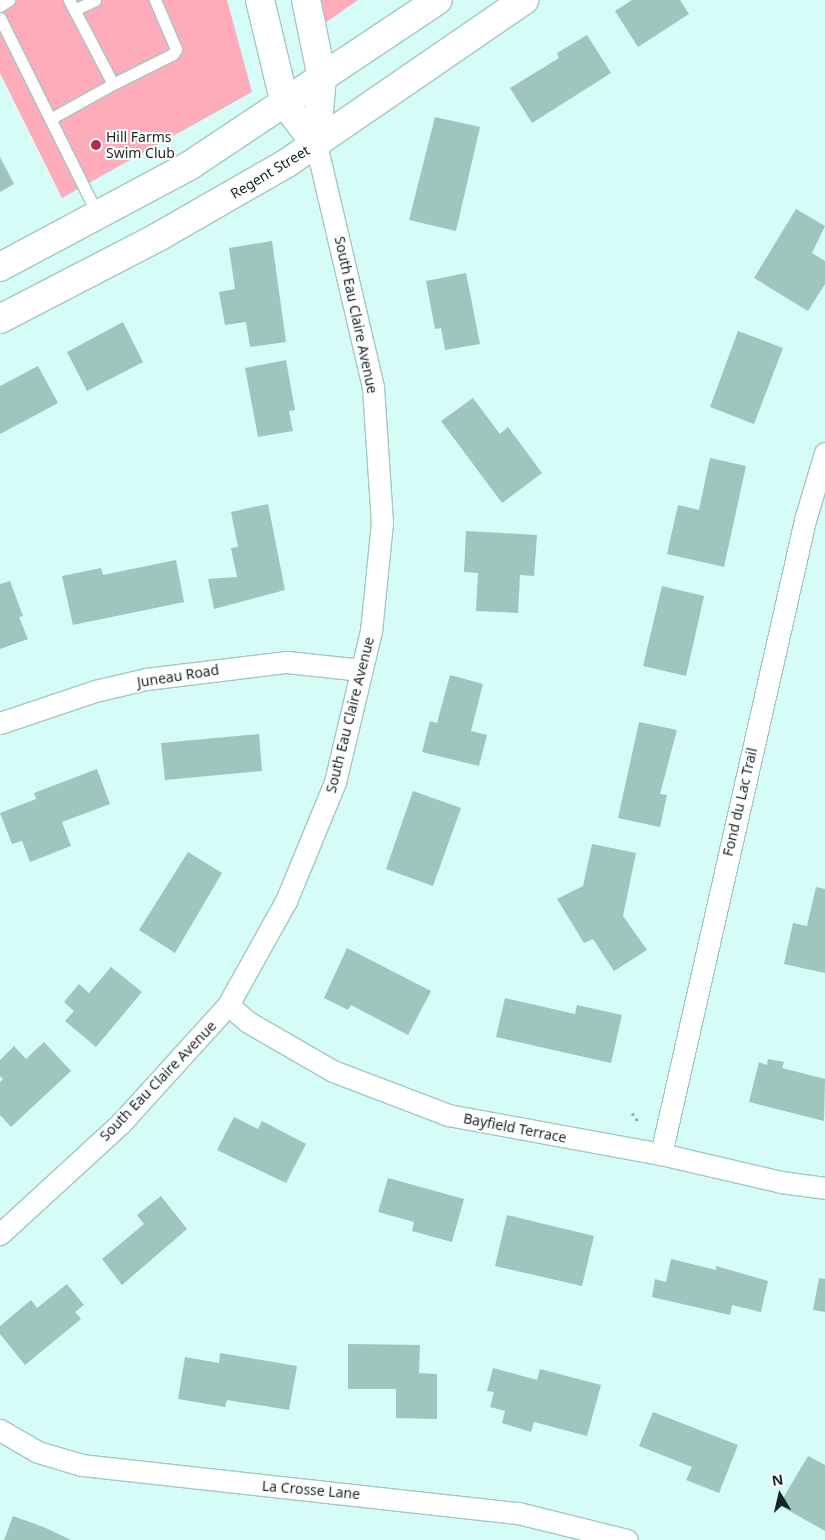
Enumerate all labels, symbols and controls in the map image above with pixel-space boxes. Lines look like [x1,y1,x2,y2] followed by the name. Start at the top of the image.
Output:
[106,129,175,162] place label: Hill Farms Swim Club
[90,139,102,151] marker: Hill Farms Swim Club
[227,142,313,202] street label: Regent Street
[331,235,381,395] street label: South Eau Claire Avenue
[322,635,378,795] street label: South Eau Claire Avenue
[136,661,220,691] street label: Juneau Road
[719,746,761,858] street label: Fond du Lac Trail
[96,1018,220,1144] street label: South Eau Claire Avenue
[462,1110,568,1146] street label: Bayfield Terrace
[770,1469,785,1490] text: N
[755,1470,805,1520] north arrow
[261,1477,361,1503] street label: La Crosse Lane

